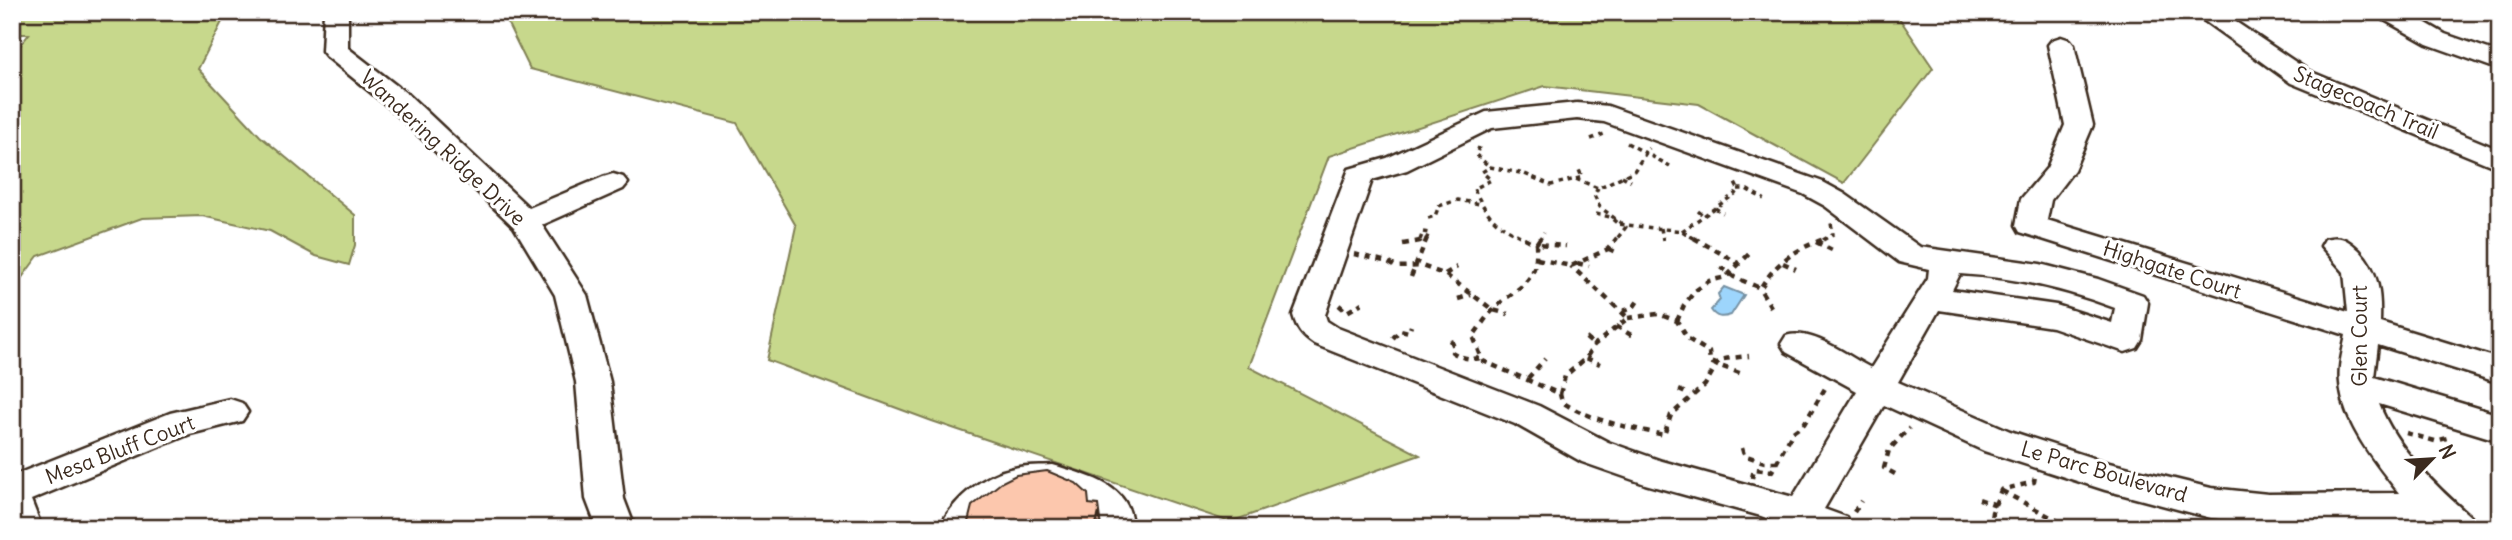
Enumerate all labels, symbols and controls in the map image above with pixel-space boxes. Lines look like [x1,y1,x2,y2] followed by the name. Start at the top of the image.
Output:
[2290,60,2443,145] street label: Stagecoach Trail
[355,64,532,231] street label: Wandering Ridge Drive
[2100,234,2245,305] street label: Highgate Court
[2346,285,2373,387] street label: Glen Court
[41,409,198,490] street label: Mesa Bluff Court
[2396,424,2466,494] north arrow
[2018,435,2190,508] street label: Le Parc Boulevard
[2434,441,2461,463] text: N

